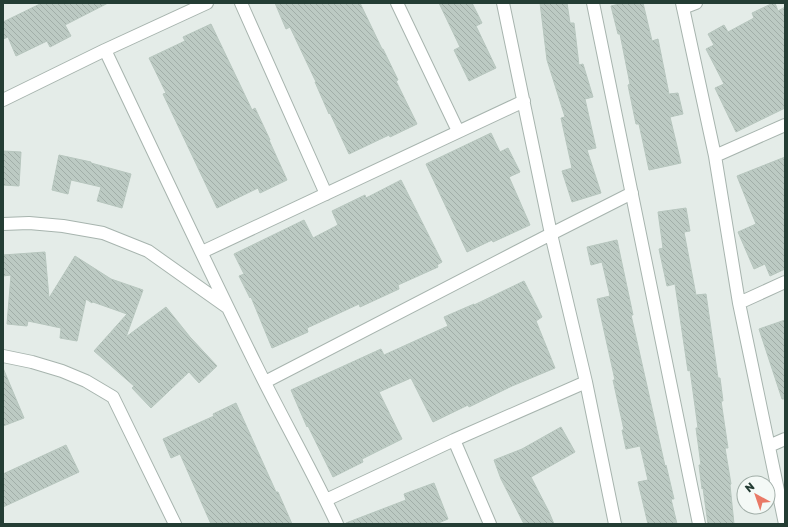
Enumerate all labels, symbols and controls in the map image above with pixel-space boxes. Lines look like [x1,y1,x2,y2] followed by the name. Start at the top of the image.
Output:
[736,475,776,515] north arrow
[742,479,757,495] text: N

